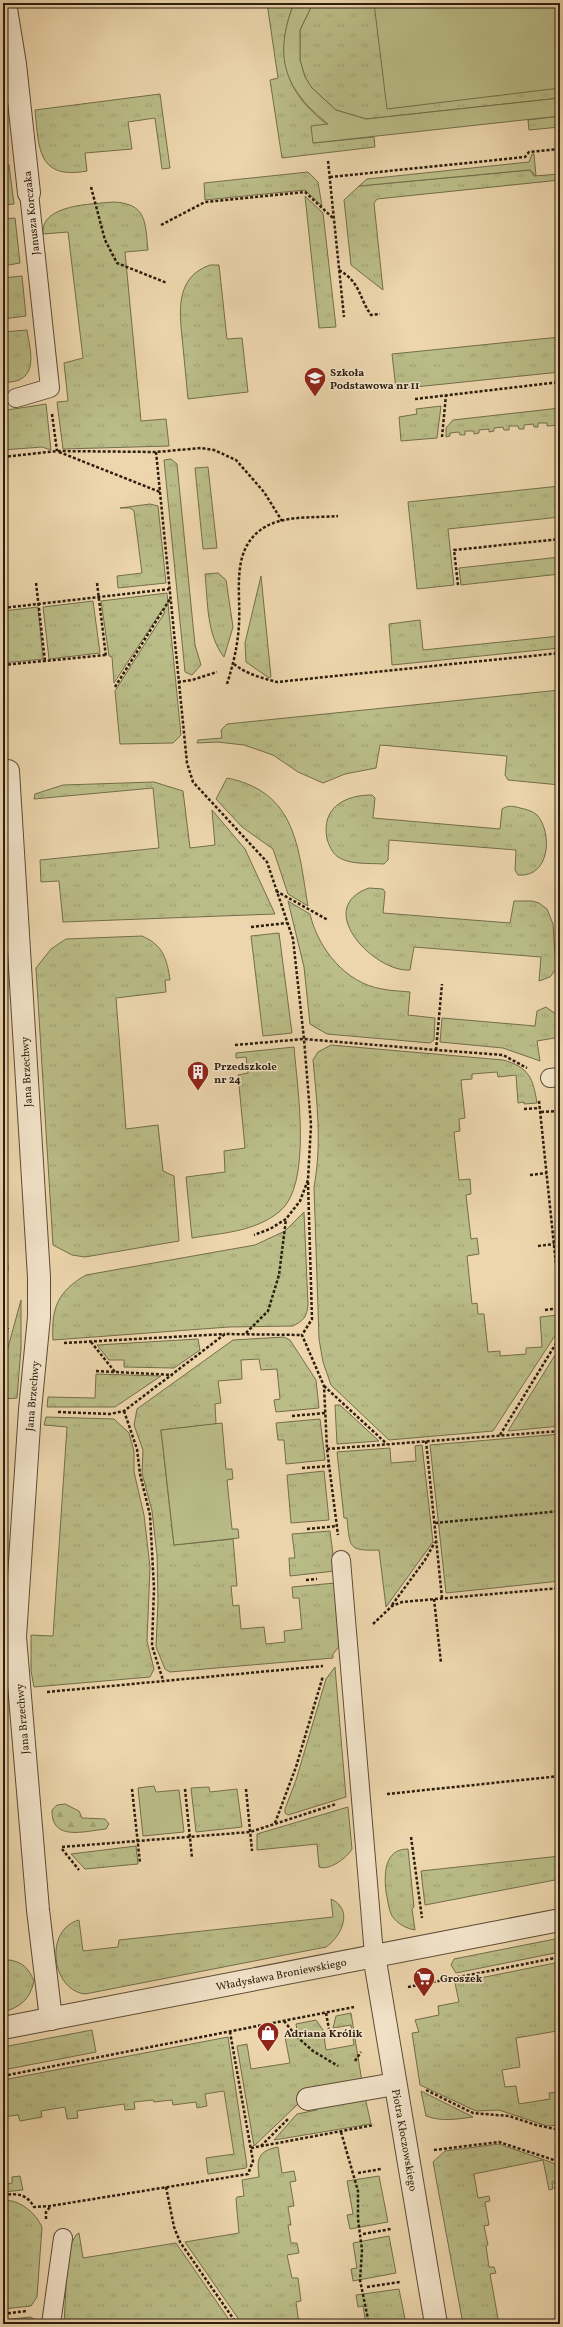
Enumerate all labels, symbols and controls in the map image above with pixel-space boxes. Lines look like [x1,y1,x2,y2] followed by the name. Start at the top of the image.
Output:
[21,169,44,256] street label: Janusza Korczaka
[302,365,328,398] school or university icon: Szkoła Podstawowa nr 11
[330,366,419,394] place label: Szkoła Podstawowa nr 11
[18,1036,37,1108] street label: Jana Brzechwy
[185,1059,211,1092] building icon: Przedszkole nr 24
[214,1060,277,1088] place label: Przedszkole nr 24
[23,1360,44,1432] street label: Jana Brzechwy
[13,1683,34,1755] street label: Jana Brzechwy
[215,1955,348,1995] street label: Władysława Broniewskiego
[411,1965,437,1998] supermarket icon: Groszek
[440,1972,483,1987] place label: Groszek
[255,2020,281,2053] shop icon: Adriana Królik
[284,2027,363,2042] place label: Adriana Królik
[387,2088,420,2193] street label: Piotra Kłoczowskiego

